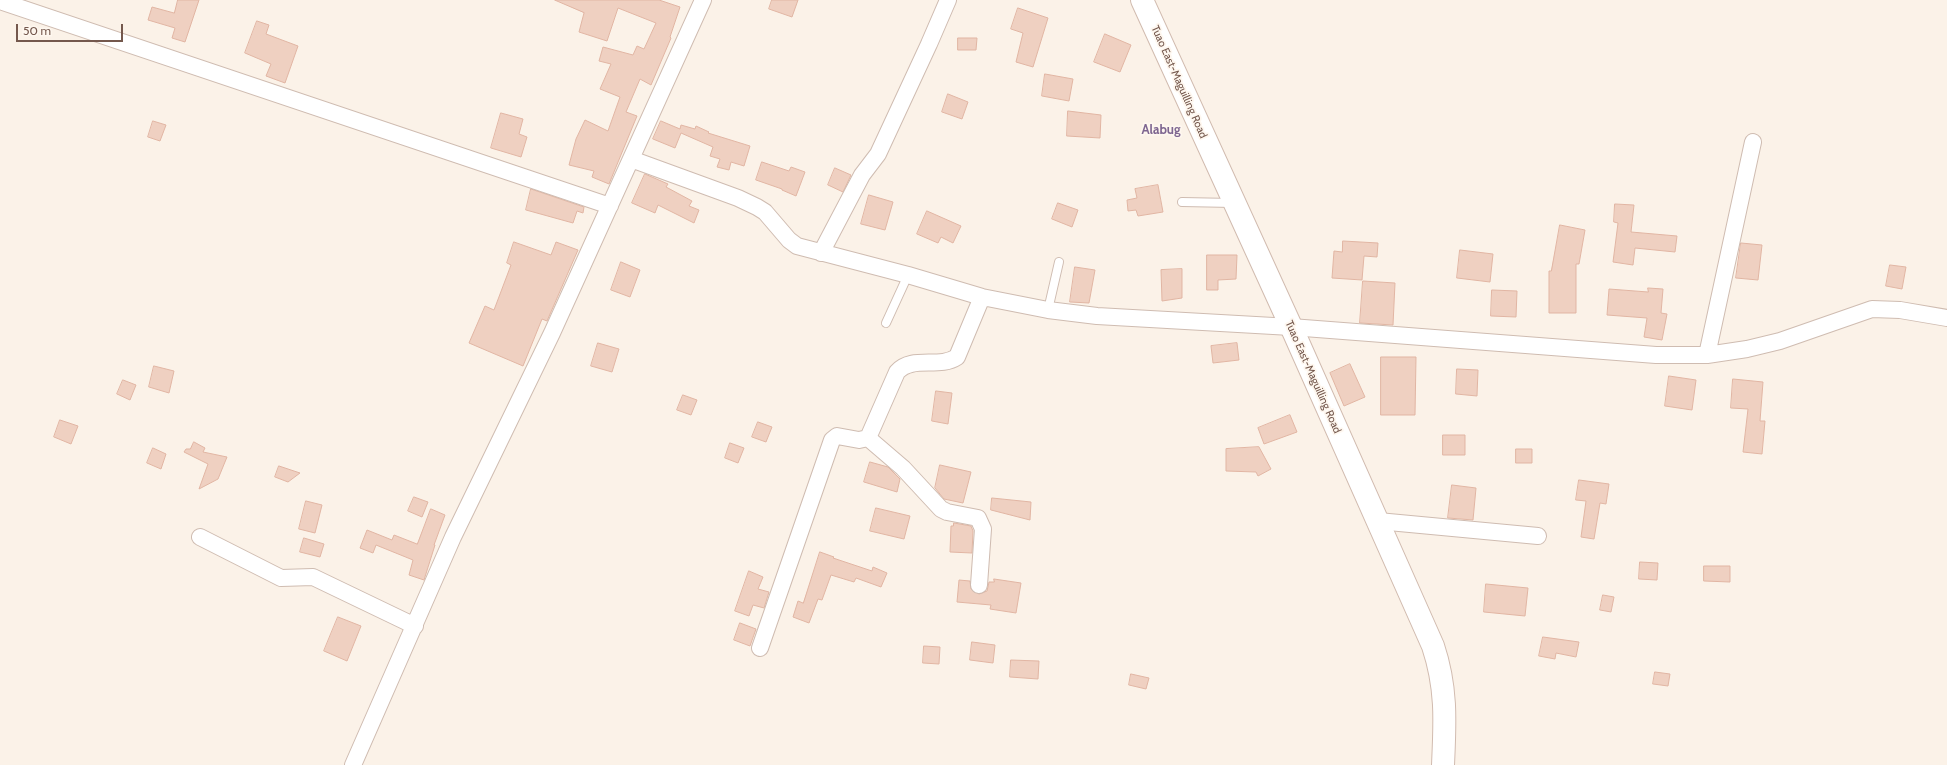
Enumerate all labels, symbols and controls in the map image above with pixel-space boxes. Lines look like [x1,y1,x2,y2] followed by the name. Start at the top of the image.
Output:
[18,16,125,42] scale bar
[23,23,51,38] text: 50 m
[1148,24,1210,140] street label: Tuao East-Maguilling Road
[1141,122,1181,138] district label: Alabug
[1282,319,1344,435] street label: Tuao East-Maguilling Road

